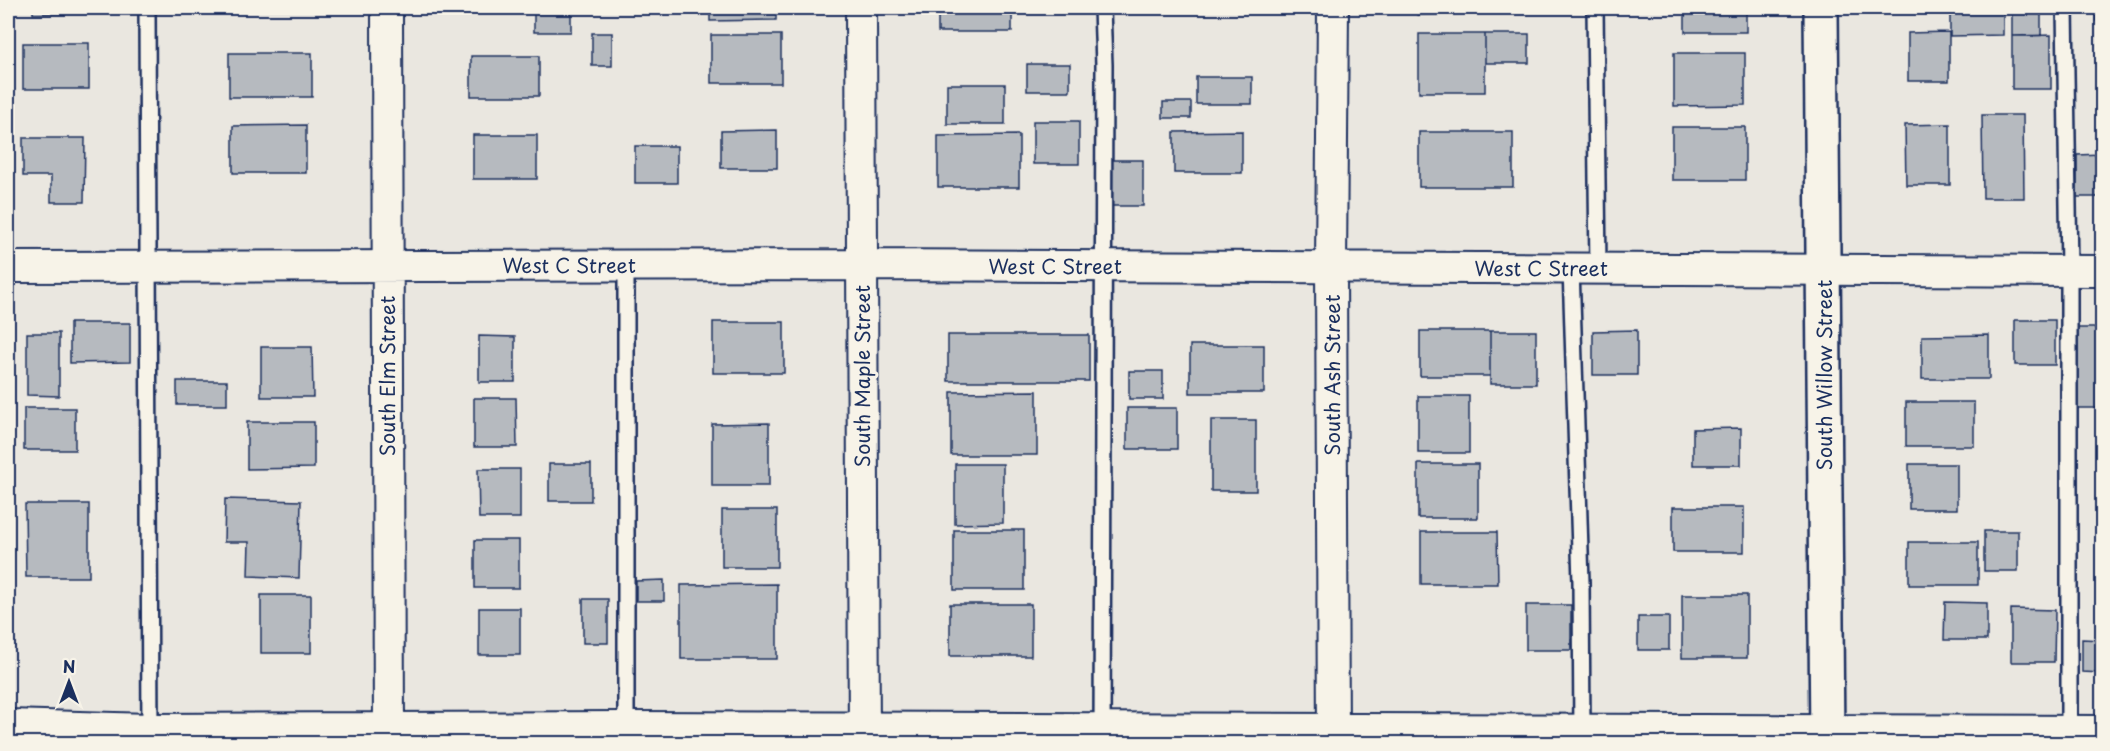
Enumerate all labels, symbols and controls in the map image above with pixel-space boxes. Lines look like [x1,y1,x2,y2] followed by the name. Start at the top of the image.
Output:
[502,250,636,280] street label: West C Street
[988,251,1122,281] street label: West C Street
[1474,253,1608,283] street label: West C Street
[1809,280,1839,470] street label: South Willow Street
[847,285,877,467] street label: South Maple Street
[1317,294,1347,456] street label: South Ash Street
[372,296,402,456] street label: South Elm Street
[39,652,99,712] north arrow
[63,654,75,678] text: N

